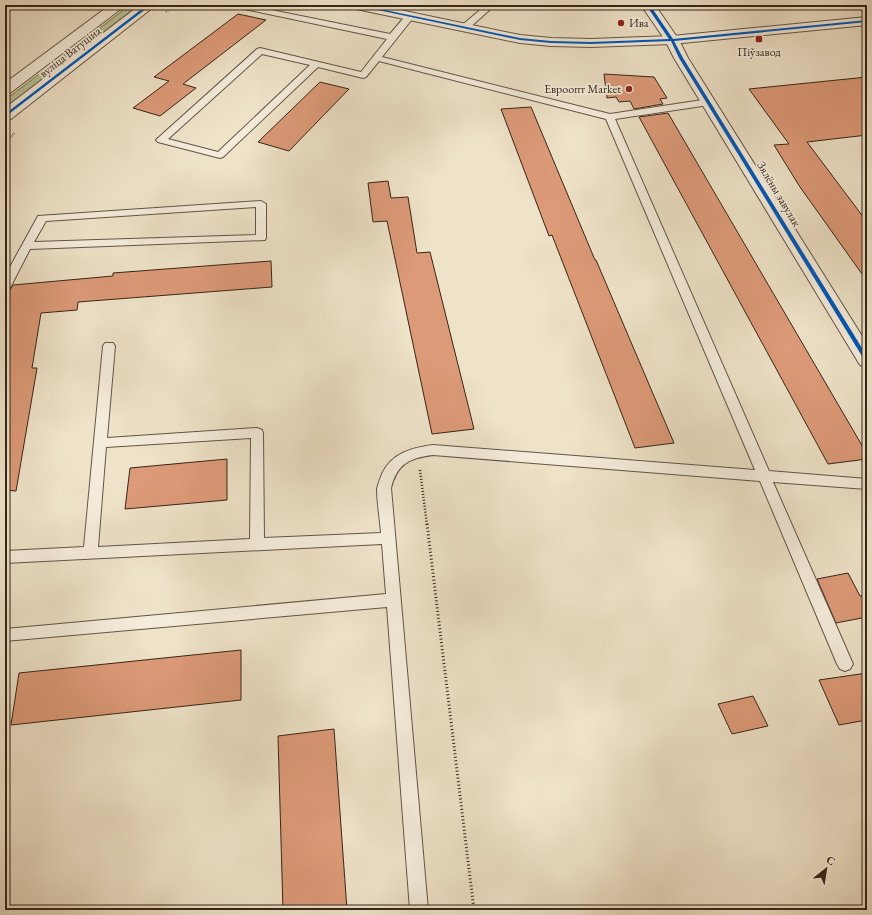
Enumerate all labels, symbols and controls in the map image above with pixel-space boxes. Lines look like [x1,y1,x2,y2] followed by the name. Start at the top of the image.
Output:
[629,15,649,31] place label: Ива
[616,18,626,28] marker: Ива
[36,23,104,81] street label: вуліца Ватуціна
[754,34,764,44] marker: Піўзавод
[737,44,781,60] place label: Піўзавод
[544,81,621,97] place label: Евроопт Market
[624,84,634,94] marker: Евроопт Market
[753,158,805,230] street label: Зялёны завулак
[806,849,846,889] north arrow
[824,852,838,868] text: С

